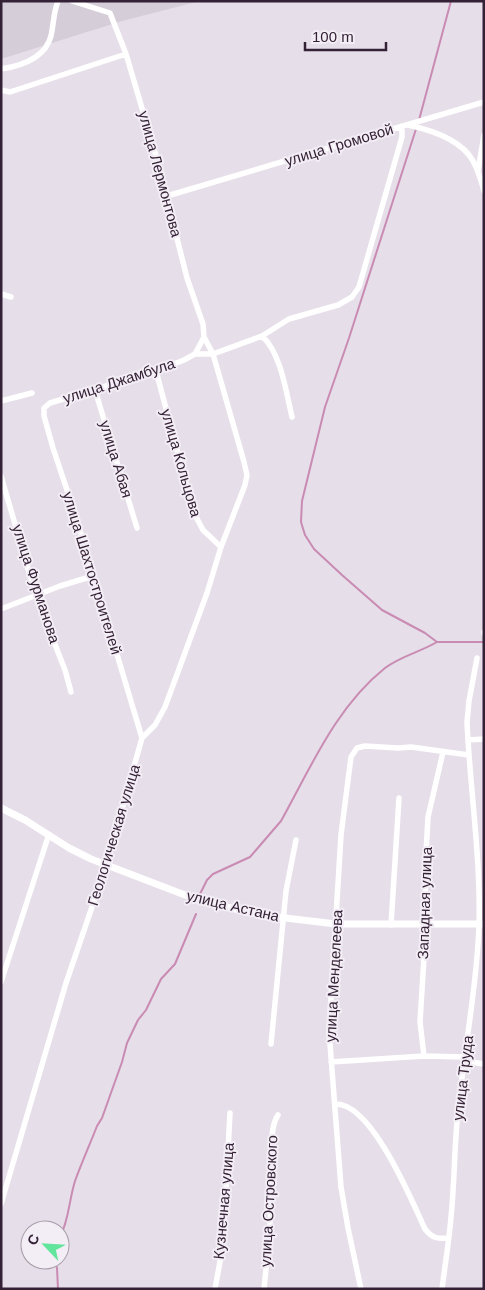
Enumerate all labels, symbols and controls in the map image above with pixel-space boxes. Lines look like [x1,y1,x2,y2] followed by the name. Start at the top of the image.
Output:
[305,20,386,52] scale bar
[312,28,354,45] text: 100 m
[135,109,186,240] street label: улица Лермонтова
[283,120,395,169] street label: улица Громовой
[61,354,178,407] street label: улица Джамбула
[158,407,205,519] street label: улица Кольцова
[97,418,136,500] street label: улица Абая
[60,489,125,656] street label: улица Шахтостроителей
[9,522,64,646] street label: улица Фурманова
[84,761,143,908] street label: Геологическая улица
[414,846,435,960] street label: Западная улица
[185,887,282,925] street label: улица Астана
[322,909,346,1043] street label: улица Менделеева
[449,1034,476,1122] street label: улица Труда
[257,1135,280,1267] street label: улица Островского
[210,1141,237,1260] street label: Кузнечная улица
[20,1220,70,1270] north arrow
[24,1232,43,1247] text: С

